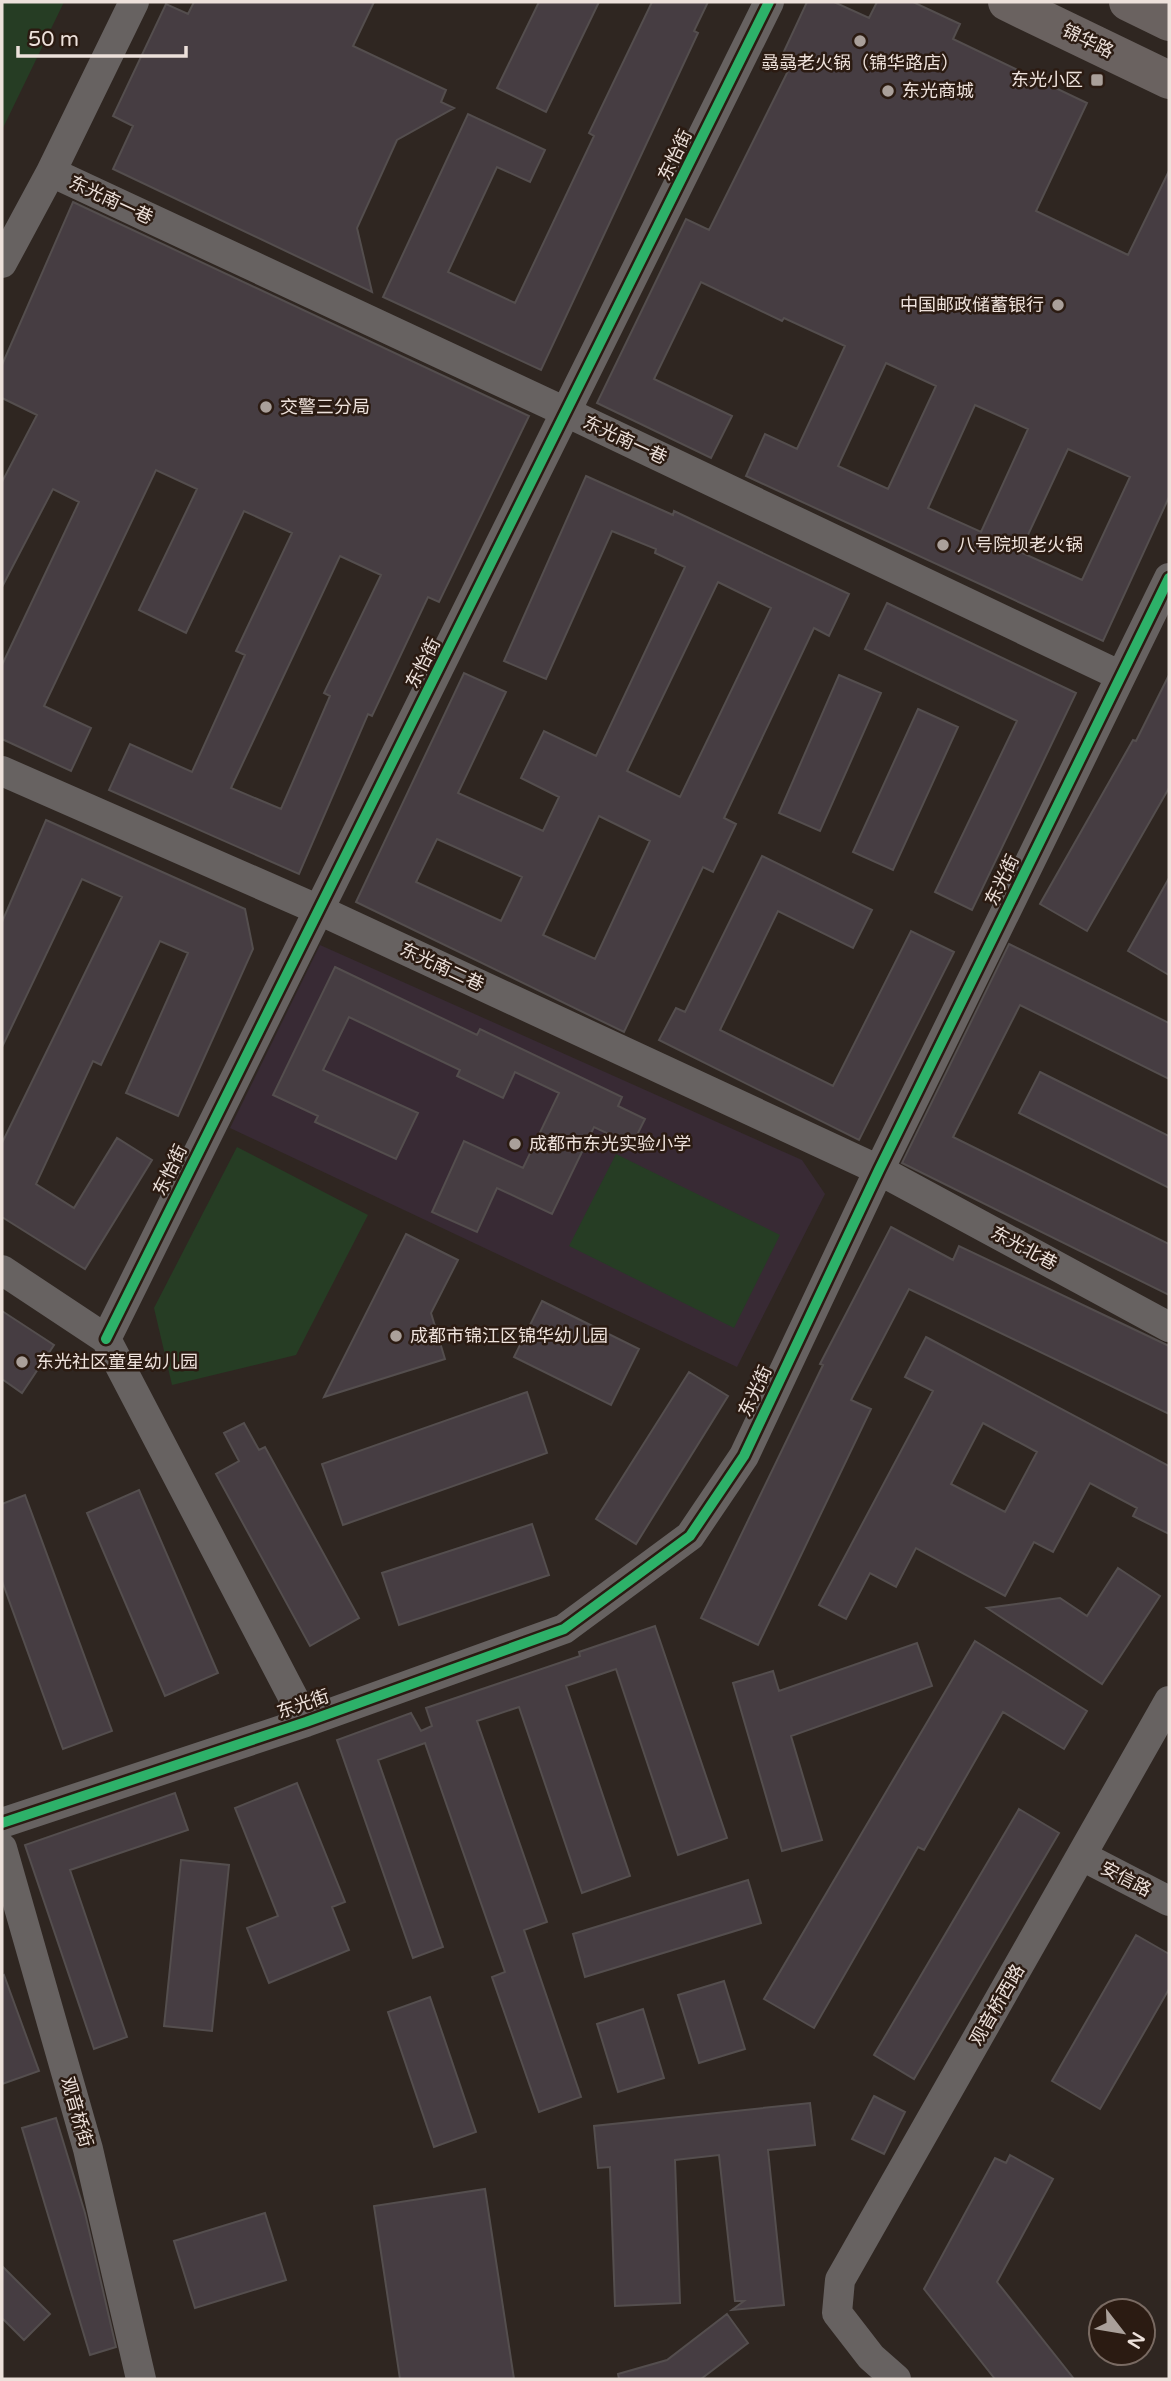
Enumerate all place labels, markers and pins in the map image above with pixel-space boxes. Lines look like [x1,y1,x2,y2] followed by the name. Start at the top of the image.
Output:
[852,33,868,49] marker: 骉骉老火锅（锦华路店）
[761,52,959,74] place label: 骉骉老火锅（锦华路店）
[1011,69,1083,91] place label: 东光小区
[1089,72,1105,88] marker: 东光小区
[902,80,974,102] place label: 东光商城
[880,83,896,99] marker: 东光商城
[900,294,1044,316] place label: 中国邮政储蓄银行
[1050,297,1066,313] marker: 中国邮政储蓄银行
[280,396,370,418] place label: 交警三分局
[258,399,274,415] marker: 交警三分局
[957,534,1083,556] place label: 八号院坝老火锅
[935,537,951,553] marker: 八号院坝老火锅
[529,1133,691,1155] place label: 成都市东光实验小学
[507,1136,523,1152] marker: 成都市东光实验小学
[410,1325,608,1347] place label: 成都市锦江区锦华幼儿园
[388,1328,404,1344] marker: 成都市锦江区锦华幼儿园
[36,1351,198,1373] place label: 东光社区童星幼儿园
[14,1354,30,1370] marker: 东光社区童星幼儿园

